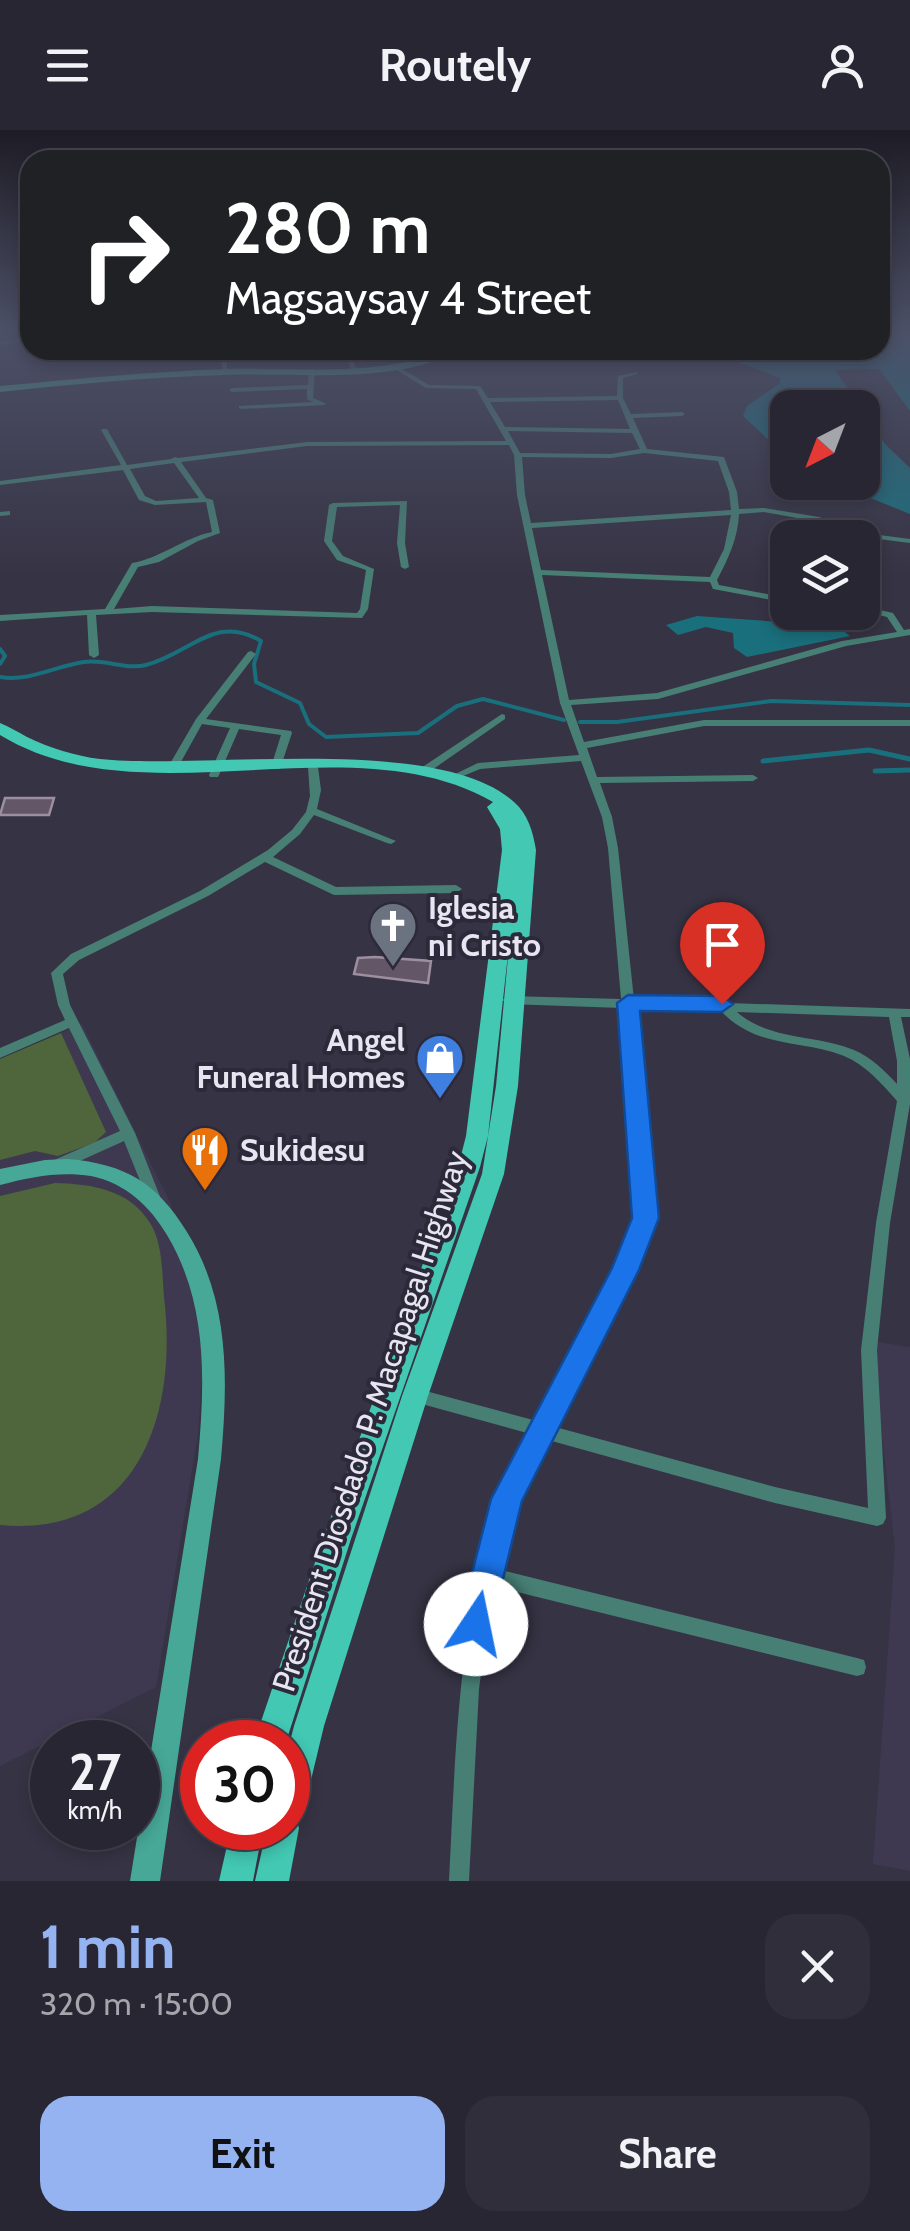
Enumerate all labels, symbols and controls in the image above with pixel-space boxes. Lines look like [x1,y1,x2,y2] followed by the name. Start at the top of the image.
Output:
[40,38,95,93] icon: menu
[379,38,531,92] text: Routely
[815,38,870,93] icon: person
[225,185,430,271] text: 280 m
[60,190,190,320] icon: right
[225,271,591,325] text: Magsaysay 4 Street
[770,390,880,500] north arrow
[770,390,880,630] map controls
[770,520,880,630] button: layers
[428,888,541,964] place label: Iglesia ni Cristo
[367,900,419,968] church icon: Iglesia ni Cristo
[680,902,765,1005] pin
[695,917,750,972] icon: arrive
[196,1020,405,1096] place label: Angel Funeral Homes
[414,1032,466,1100] shop icon: Angel Funeral Homes
[179,1124,231,1192] restaurant icon: Sukidesu
[240,1130,365,1169] place label: Sukidesu
[263,1146,476,1696] street label: President Diosdado P. Macapagal Highway
[424,1572,528,1676] position arrow
[180,1720,310,1850] speed limit sign: 30
[69,1742,121,1803] text: 27
[68,1795,122,1825] text: km/h
[40,1910,175,1983] text: 1 min
[765,1914,870,2019] button: close
[40,1984,233,2023] text: 320 m · 15:00
[40,2096,445,2211] button: Exit
[465,2096,870,2211] button: Share

